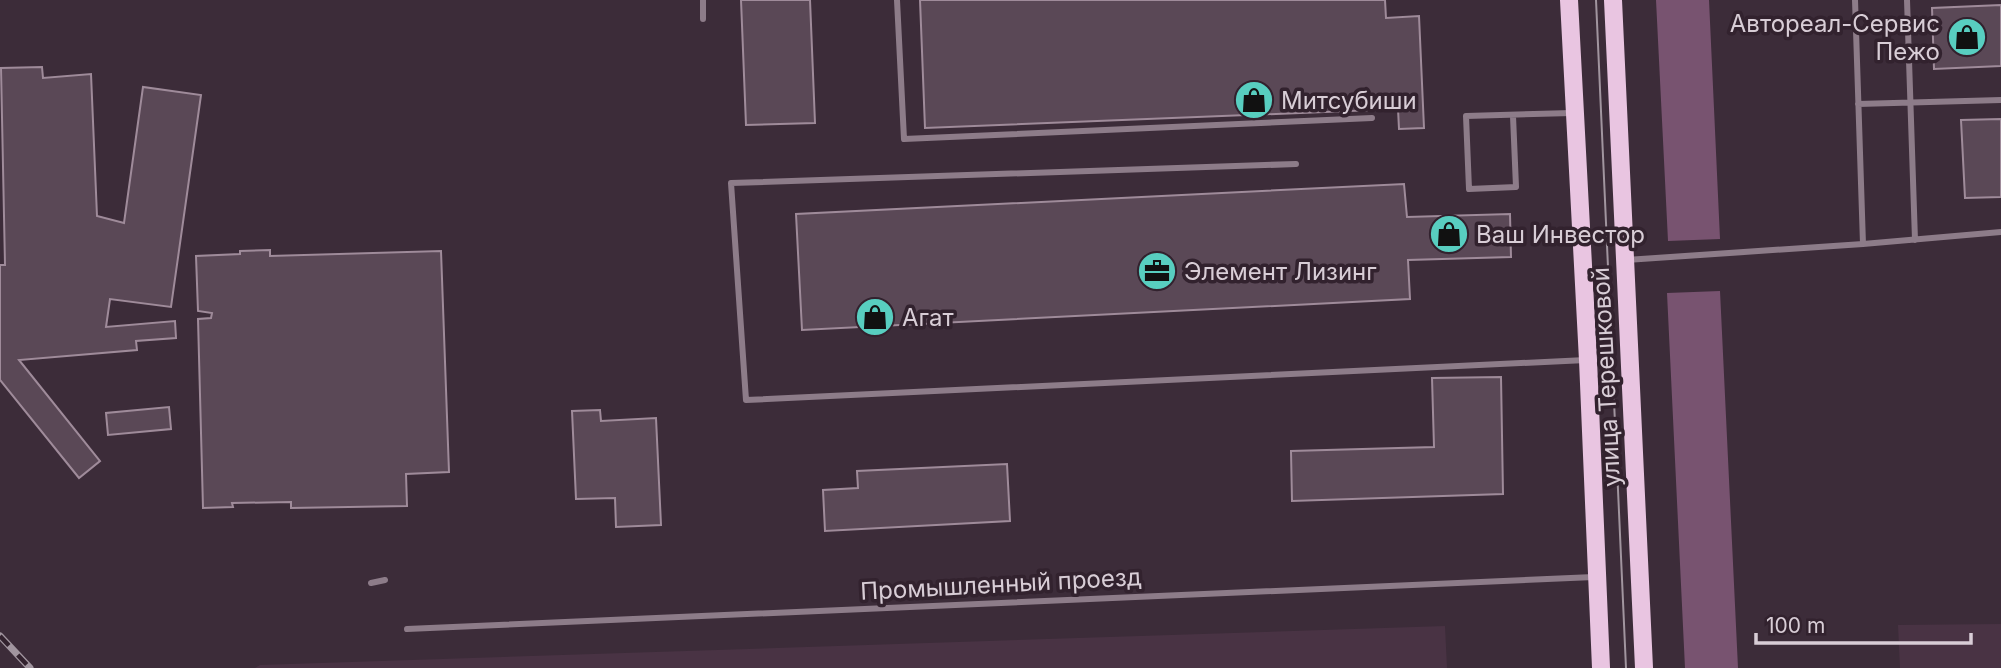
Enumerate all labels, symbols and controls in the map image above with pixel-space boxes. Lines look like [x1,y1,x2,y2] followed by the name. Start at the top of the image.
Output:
[1730,9,1940,66] place label: Автореал-Сервис Пежо
[1946,16,1988,58] shop icon: Автореал-Сервис Пежо
[1233,79,1275,121] shop icon: Митсубиши
[1281,86,1417,115] place label: Митсубиши
[1428,213,1470,255] shop icon: Ваш Инвестор
[1476,220,1645,249] place label: Ваш Инвестор
[1136,250,1178,292] office icon: Элемент Лизинг
[1184,257,1377,286] place label: Элемент Лизинг
[1586,266,1626,488] street label: улица Терешковой
[854,296,896,338] shop icon: Агат
[902,303,954,332] place label: Агат
[860,562,1142,606] street label: Промышленный проезд
[1756,602,1971,646] scale bar
[1766,613,1825,638] text: 100 m

